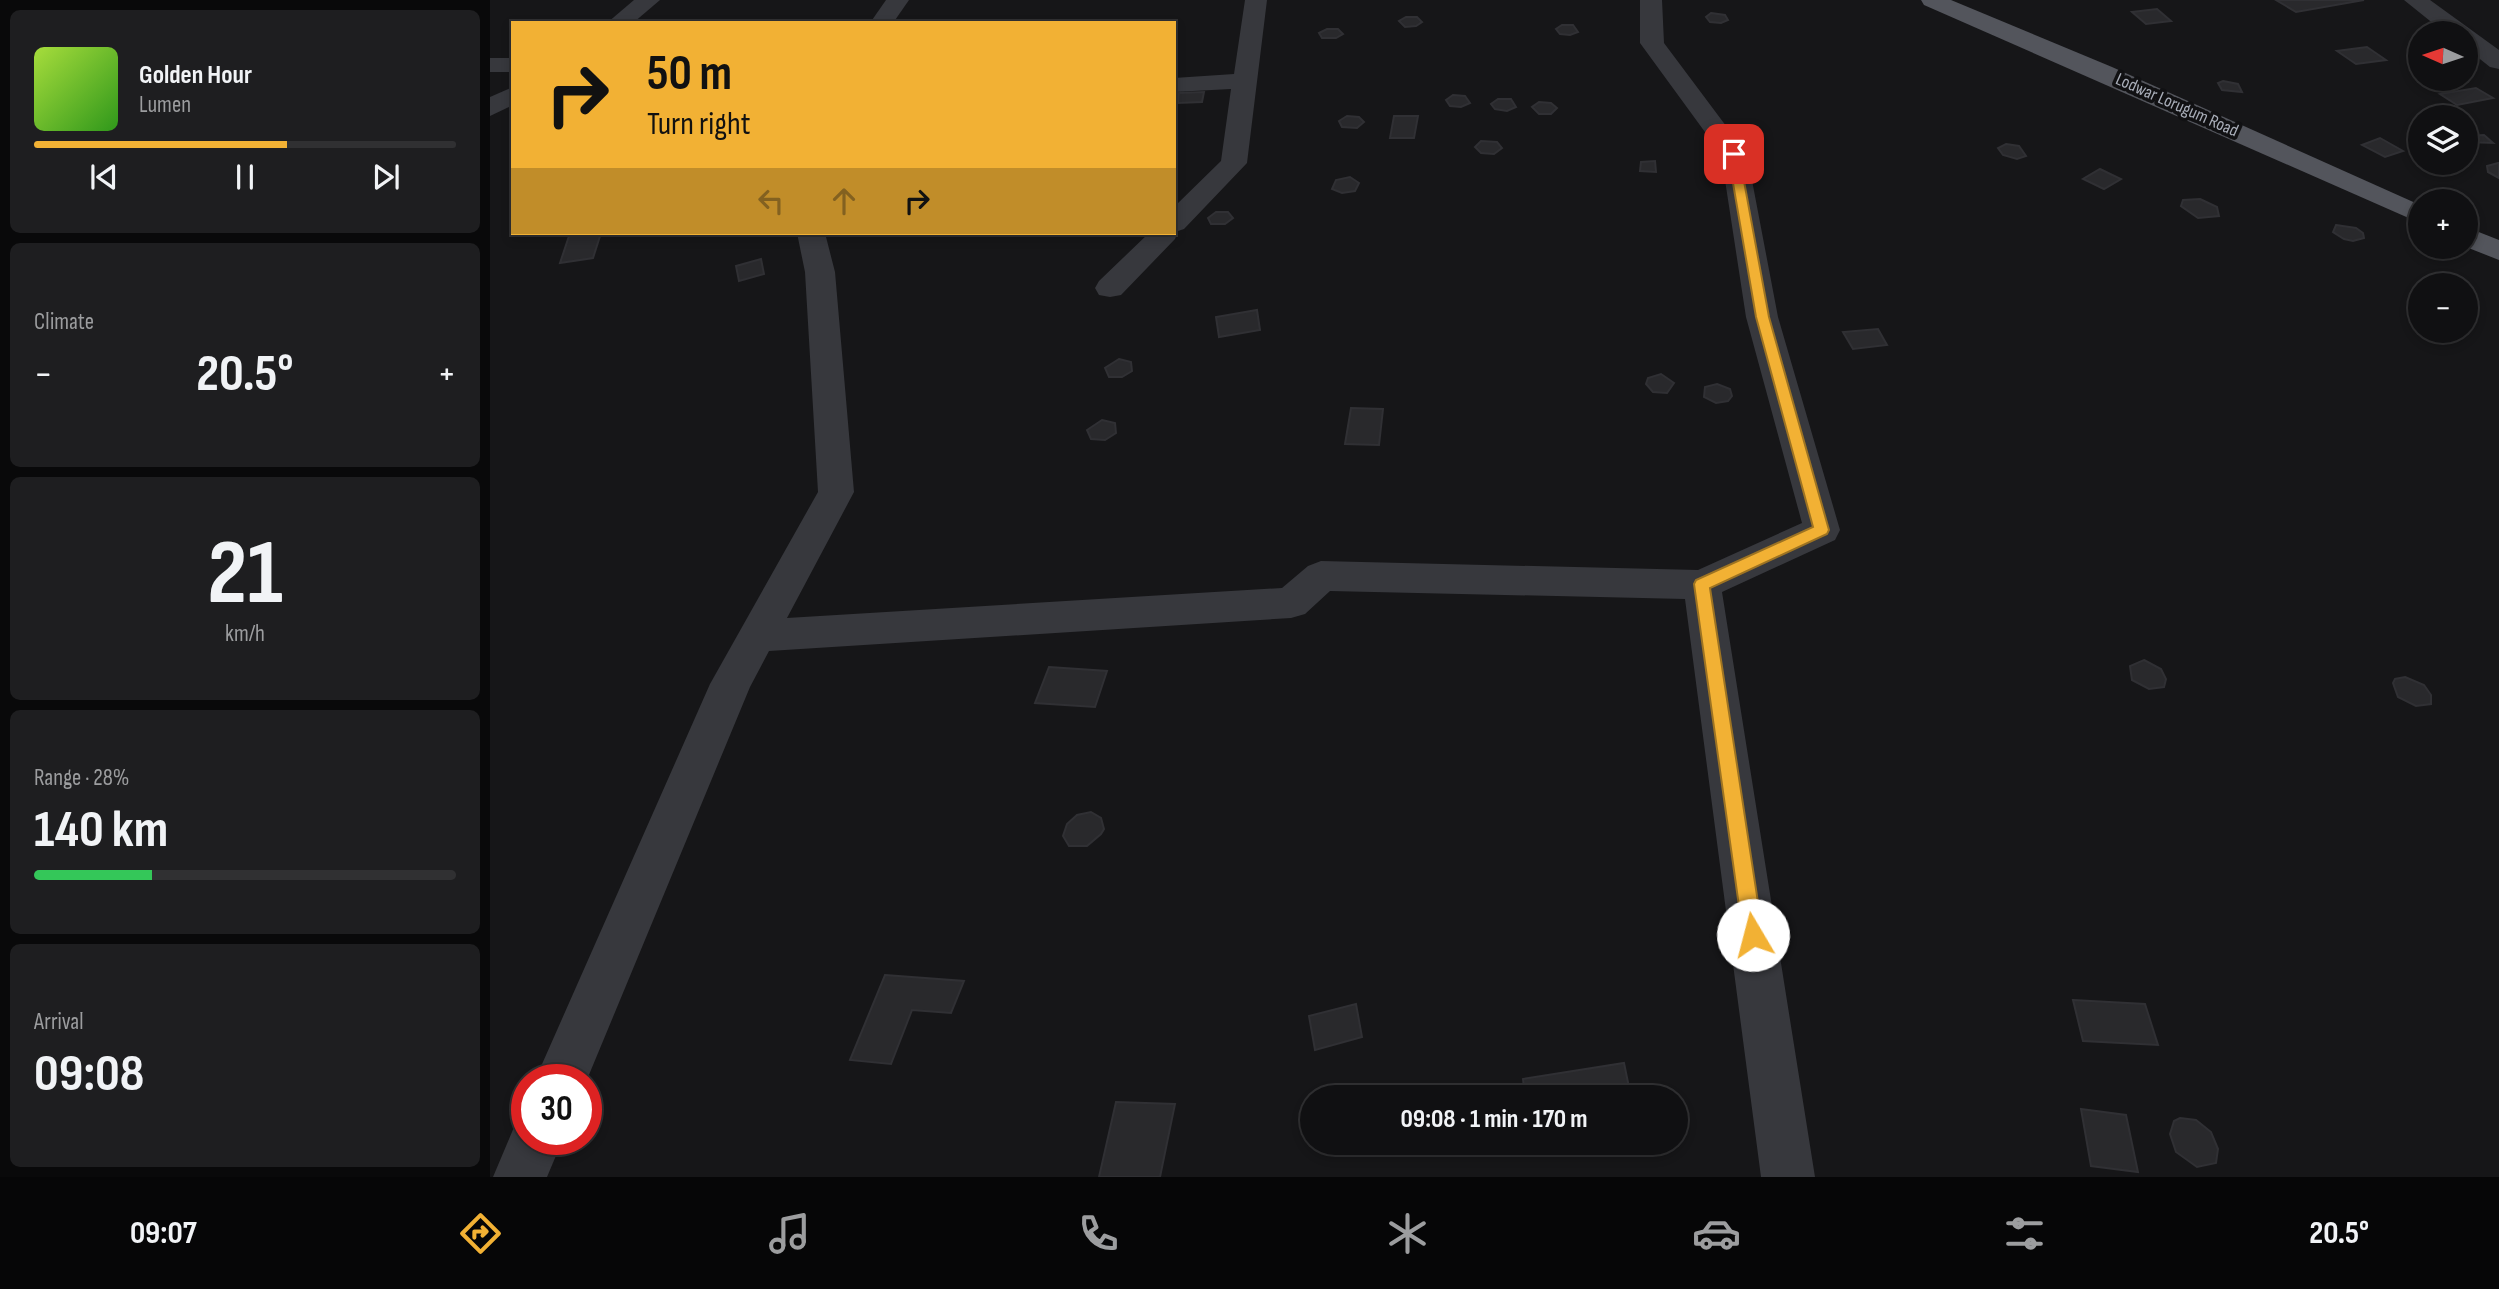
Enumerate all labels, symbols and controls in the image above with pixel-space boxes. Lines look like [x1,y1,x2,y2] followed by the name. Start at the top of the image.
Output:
[2408,21,2478,91] north arrow
[2408,21,2478,343] map controls
[647,45,732,104] text: 50 m
[532,49,623,140] icon: right
[139,60,252,91] text: Golden Hour
[2112,69,2242,141] street label: Lodwar Lorugum Road
[139,91,191,119] text: Lumen
[647,105,751,144] text: Turn right
[2408,105,2478,175] button: layers
[1704,124,1764,184] pin
[1715,135,1753,173] icon: arrive
[85,158,123,196] icon: previous
[226,158,264,196] icon: pause
[367,158,405,196] icon: next
[752,182,790,220] icon: left
[825,182,863,220] icon: ahead
[898,182,936,220] icon: right
[2408,189,2478,259] button: +
[2408,273,2478,343] button: −
[34,308,94,336] text: Climate
[196,343,294,406] text: 20.5°
[34,352,53,397] text: −
[437,352,456,397] text: +
[207,520,283,629] text: 21
[225,620,265,648] text: km/h
[34,764,129,792] text: Range · 28%
[34,799,168,862] text: 140 km
[1716,898,1790,972] position arrow
[34,1008,83,1036] text: Arrival
[34,1043,144,1106] text: 09:08
[511,1064,602,1155] speed limit sign: 30
[1400,1104,1588,1135] text: 09:08 · 1 min · 170 m
[456,1209,505,1258] icon: directions
[765,1209,814,1258] icon: music
[1074,1209,1123,1258] icon: phone
[1383,1209,1432,1258] icon: climate
[1692,1209,1741,1258] icon: car
[2000,1209,2049,1258] icon: filters
[130,1214,197,1253] text: 09:07
[2309,1214,2369,1253] text: 20.5°

